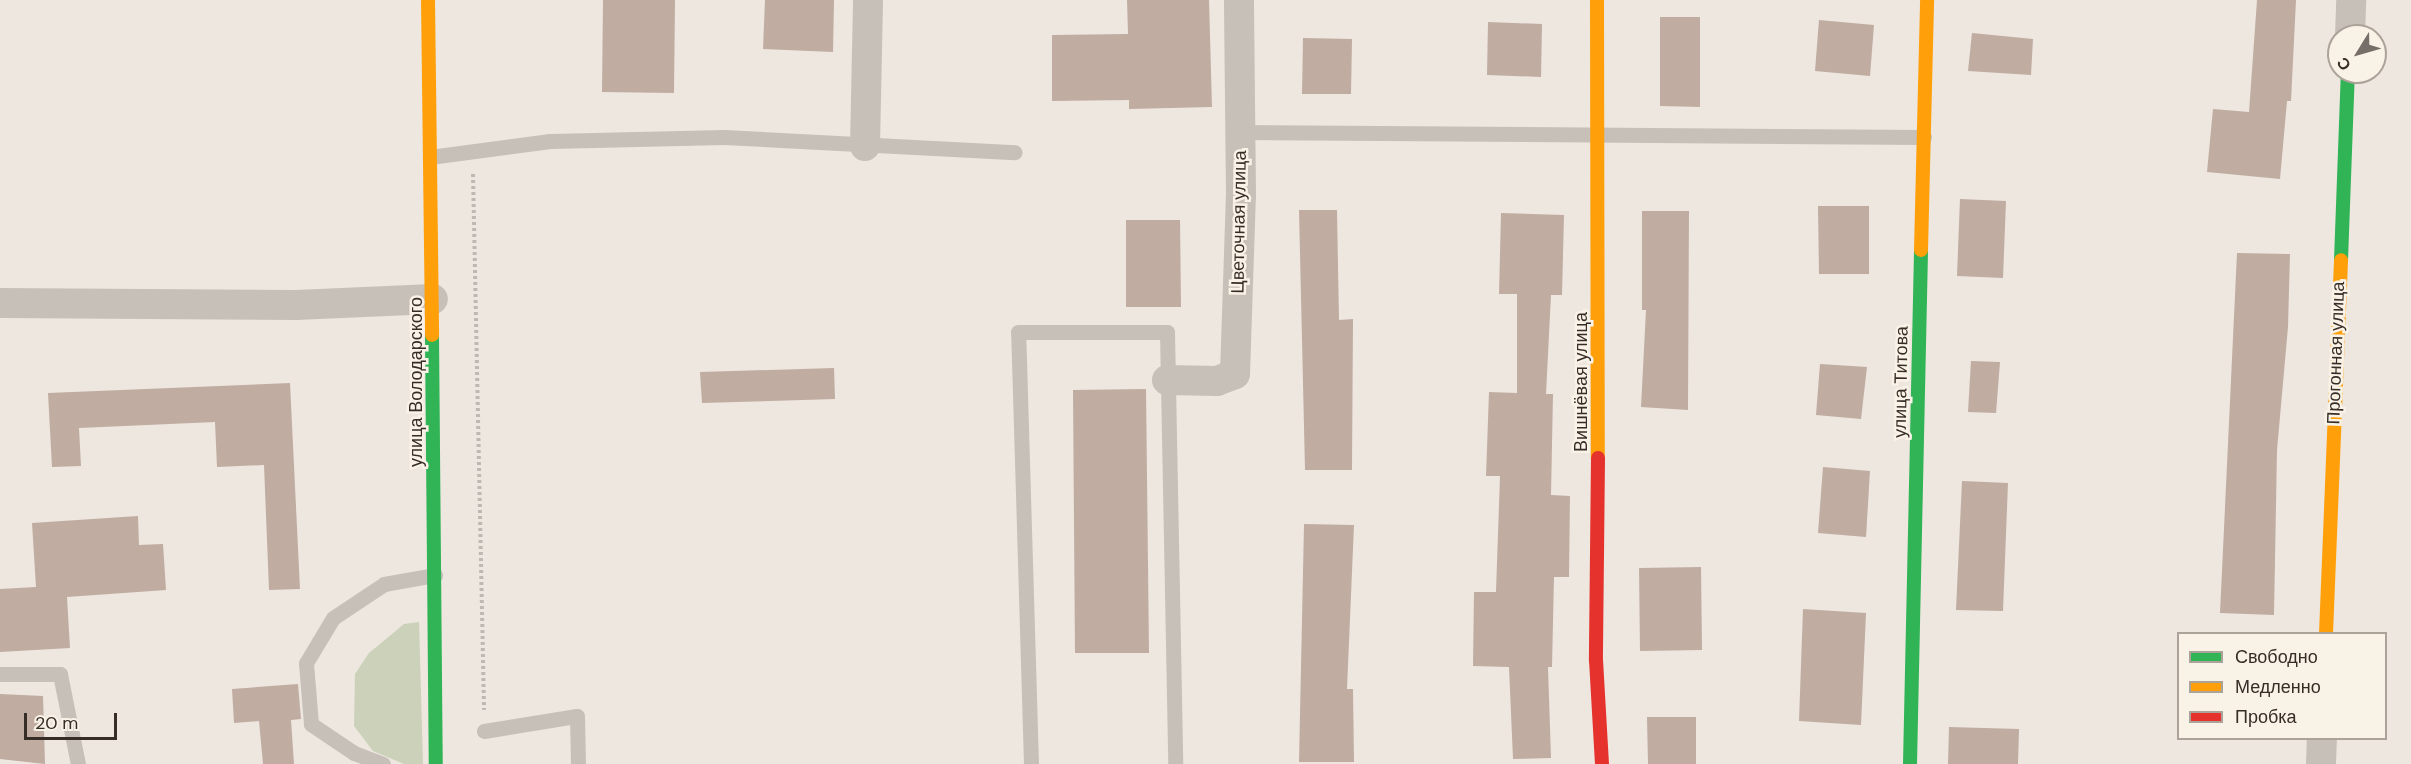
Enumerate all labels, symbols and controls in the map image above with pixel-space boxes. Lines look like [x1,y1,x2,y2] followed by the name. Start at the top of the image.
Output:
[2327,24,2387,84] north arrow
[2332,53,2356,75] text: С
[1227,150,1251,294] street label: Цветочная улица
[2323,281,2349,425] street label: Прогонная улица
[405,297,427,467] street label: улица Володарского
[1570,312,1592,452] street label: Вишнёвая улица
[1889,326,1913,438] street label: улица Титова
[2177,632,2387,740] legend
[2235,645,2318,669] text: Свободно
[2235,675,2321,699] text: Медленно
[27,701,120,739] scale bar
[2235,705,2297,729] text: Пробка
[35,711,78,735] text: 20 m

